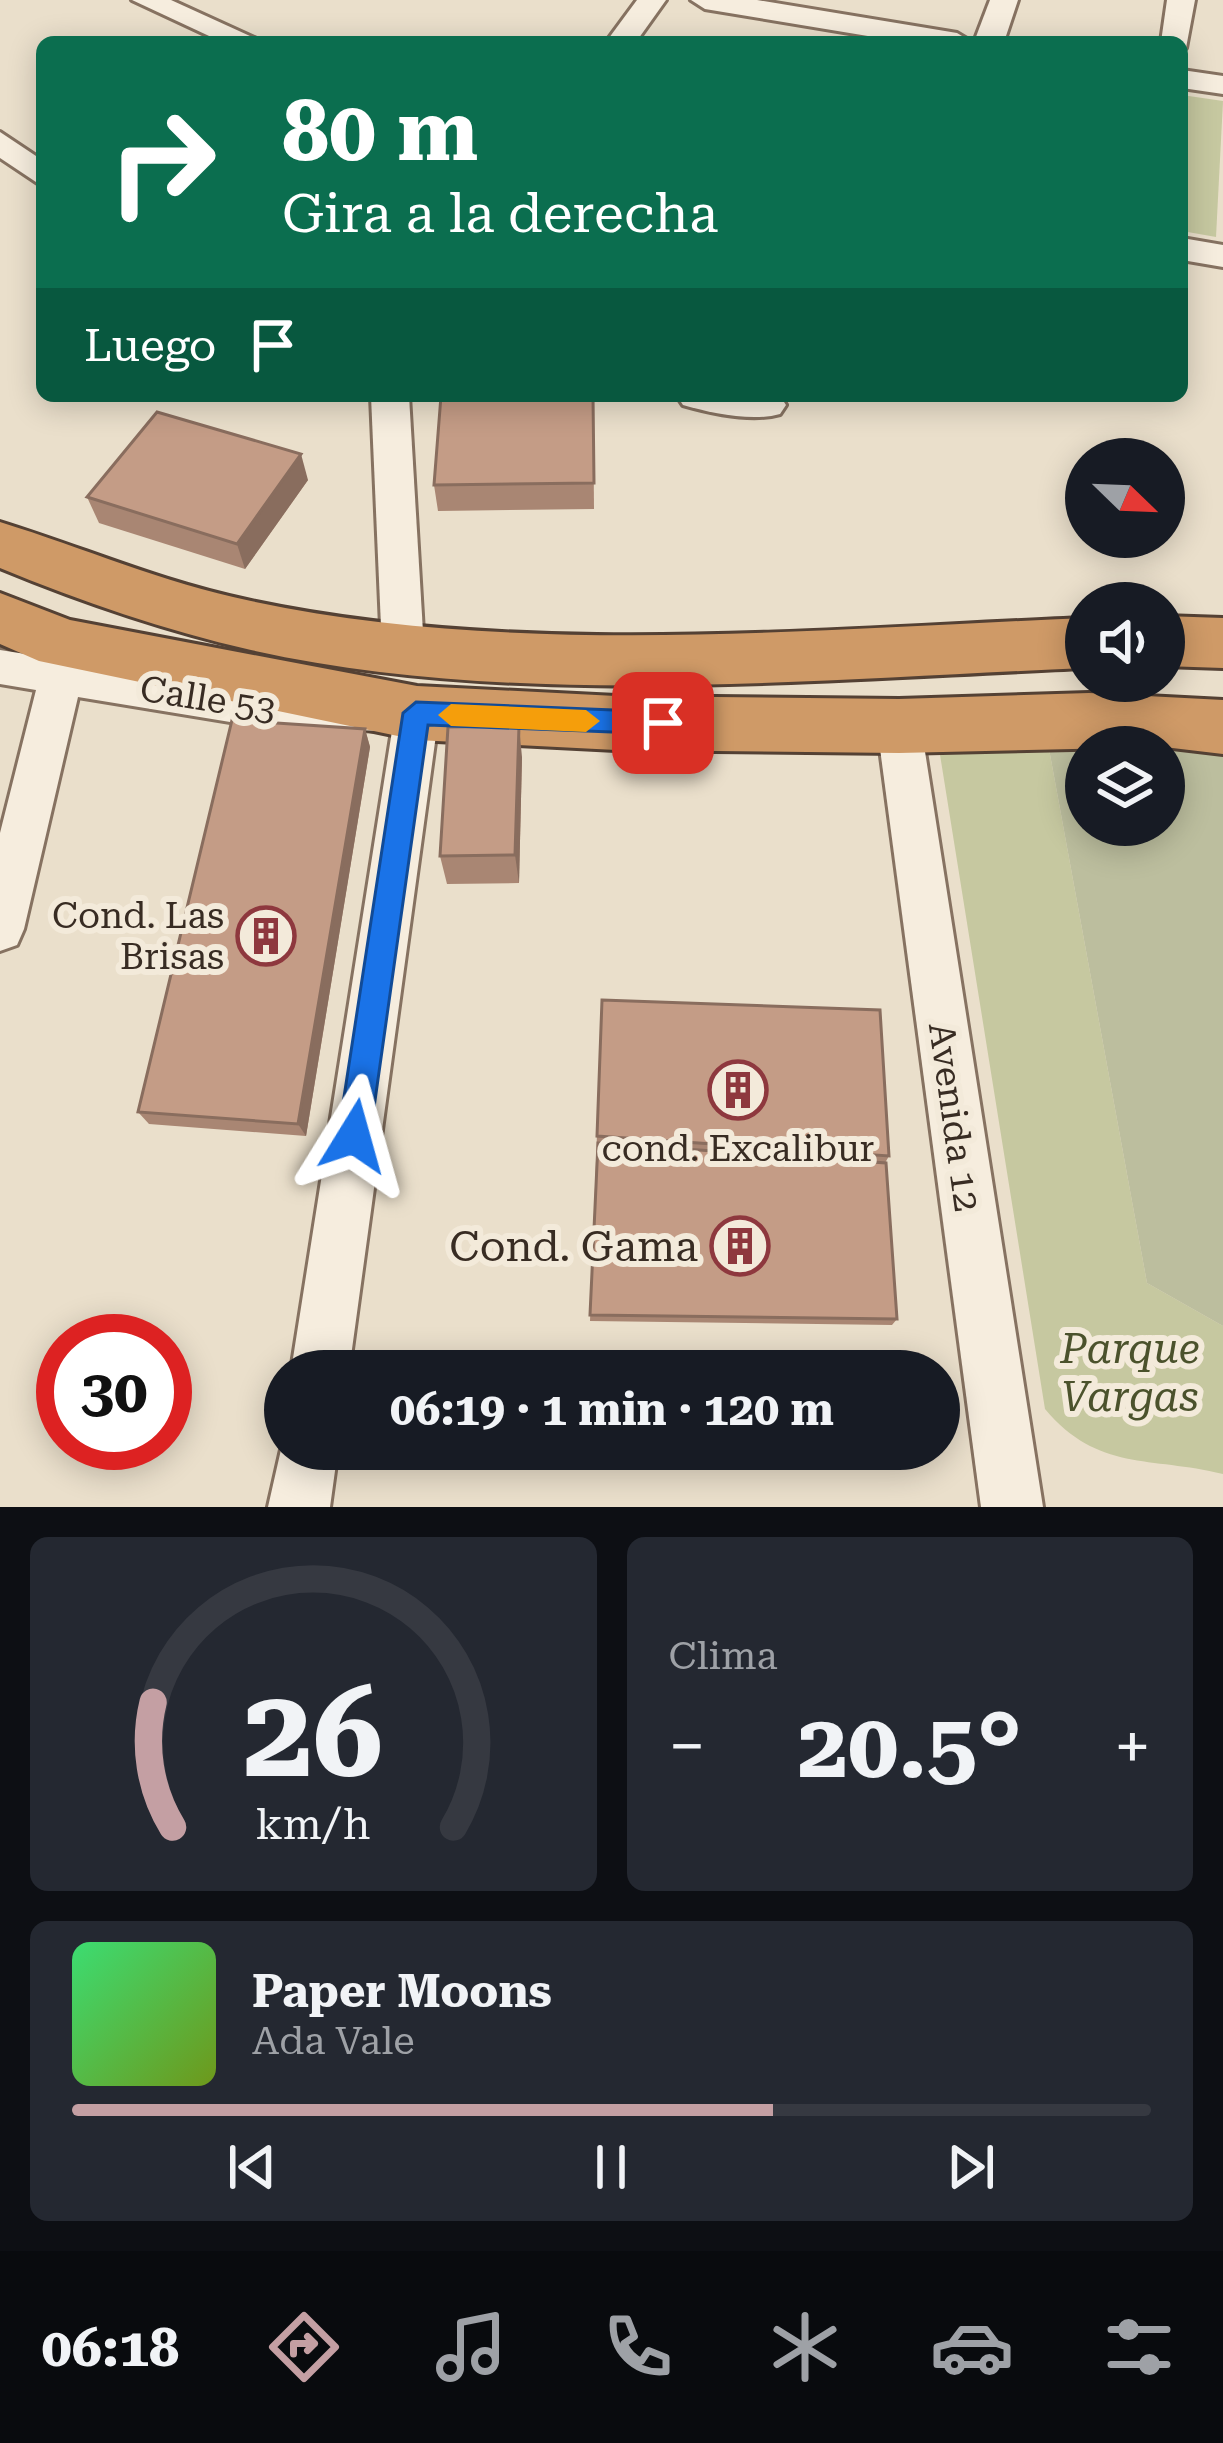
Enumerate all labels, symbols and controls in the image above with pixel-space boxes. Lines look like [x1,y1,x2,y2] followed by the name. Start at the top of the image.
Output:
[282,82,478,180] text: 80 m
[84,84,240,240] icon: right
[282,182,718,245] text: Gira a la derecha
[240,312,306,378] icon: arrive
[84,319,216,372] text: Luego
[1065,438,1185,558] north arrow
[1065,438,1185,846] map controls
[1065,582,1185,702] button: sound
[137,668,279,730] street label: Calle 53
[612,672,714,774] pin
[630,690,696,756] icon: arrive
[1065,726,1185,846] button: layers
[52,895,224,978] place label: Cond. Las Brisas
[235,905,297,967] building icon: Cond. Las Brisas
[920,1020,988,1214] street label: Avenida 12
[707,1059,769,1121] building icon: cond. Excalibur
[291,1073,417,1199] position arrow
[602,1128,874,1170] place label: cond. Excalibur
[709,1215,771,1277] building icon: Cond. Gama
[449,1222,698,1271] place label: Cond. Gama
[36,1314,192,1470] speed limit sign: 30
[1059,1324,1200,1421] park label: Parque Vargas
[390,1383,834,1436] text: 06:19 · 1 min · 120 m
[669,1633,778,1679] text: Clima
[243,1660,383,1806] text: 26
[798,1694,1022,1799] text: 20.5°
[669,1708,705,1785] text: −
[1114,1708,1151,1785] text: +
[256,1799,371,1849] text: km/h
[252,1965,552,2018] text: Paper Moons
[252,2018,415,2064] text: Ada Vale
[219,2134,285,2200] icon: previous
[578,2134,644,2200] icon: pause
[938,2134,1004,2200] icon: next
[262,2305,346,2389] icon: directions
[429,2305,513,2389] icon: music
[596,2305,680,2389] icon: phone
[763,2305,847,2389] icon: climate
[930,2305,1014,2389] icon: car
[1097,2305,1181,2389] icon: filters
[42,2316,179,2379] text: 06:18

